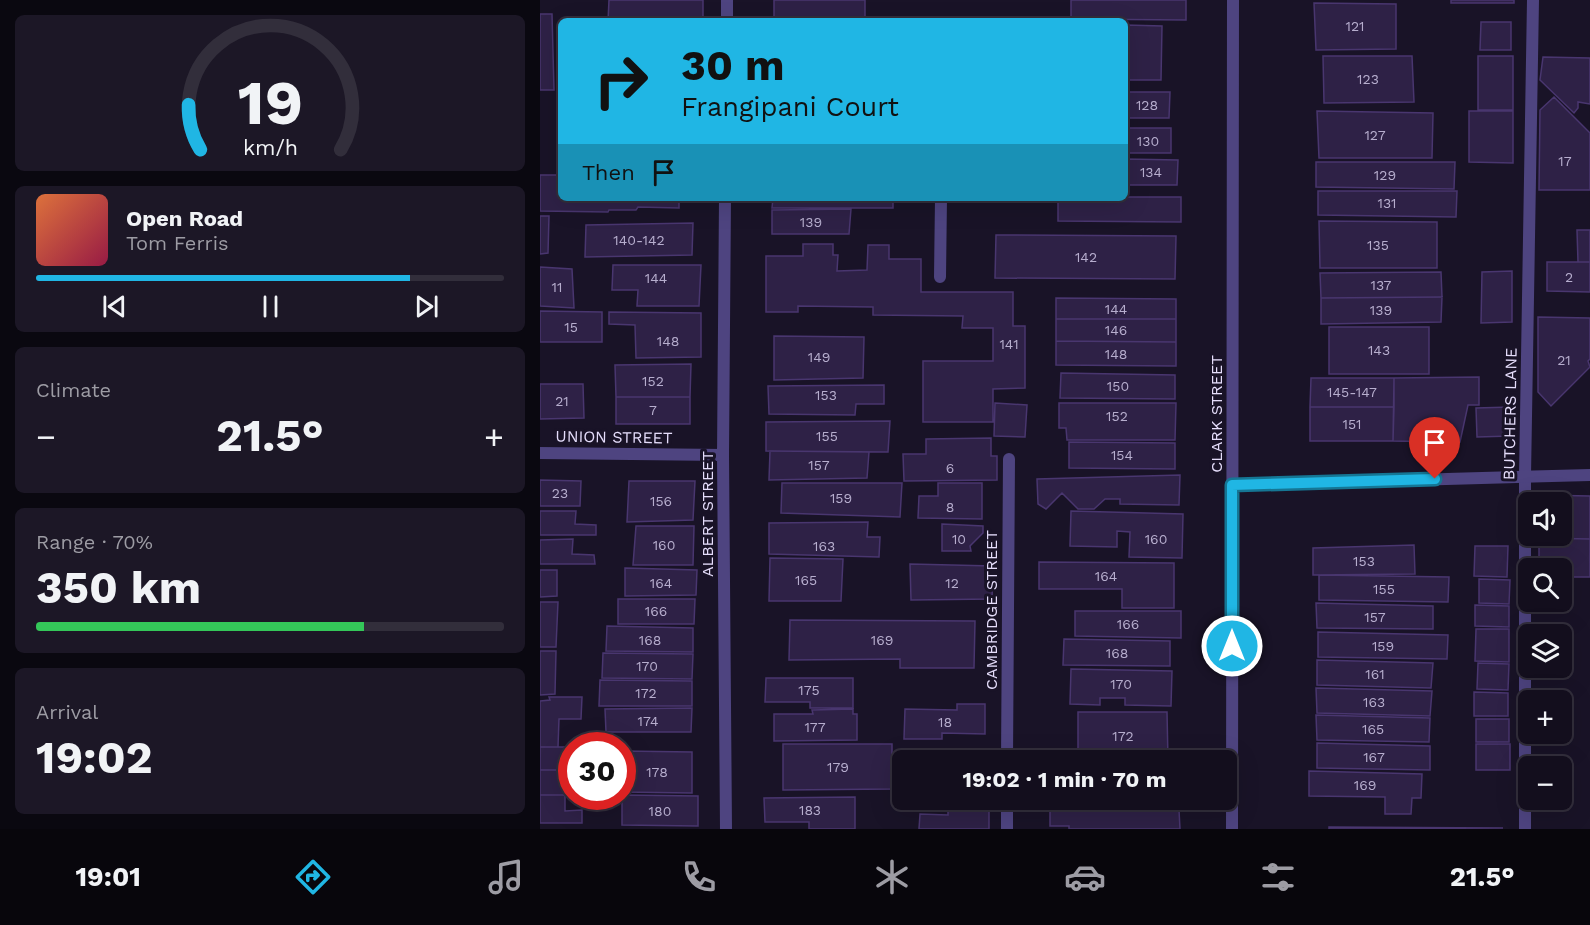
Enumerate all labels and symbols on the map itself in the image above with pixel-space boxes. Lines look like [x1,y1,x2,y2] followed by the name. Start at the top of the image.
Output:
[1345,18,1365,34] house number: 121
[1357,71,1379,87] house number: 123
[1136,97,1158,113] house number: 128
[1364,127,1386,143] house number: 127
[1137,133,1159,149] house number: 130
[1558,153,1572,169] house number: 17
[1140,164,1162,180] house number: 134
[1374,167,1396,183] house number: 129
[1377,195,1397,211] house number: 131
[800,214,822,230] house number: 139
[613,232,665,248] house number: 140-142
[1367,237,1389,253] house number: 135
[1075,249,1097,265] house number: 142
[1565,269,1573,285] house number: 2
[645,270,667,286] house number: 144
[1371,277,1392,293] house number: 137
[552,279,562,295] house number: 11
[1105,301,1127,317] house number: 144
[1370,302,1392,318] house number: 139
[564,319,578,335] house number: 15
[1105,322,1127,338] house number: 146
[657,333,679,349] house number: 148
[999,336,1019,352] house number: 141
[1368,342,1390,358] house number: 143
[1105,346,1127,362] house number: 148
[1499,348,1521,480] street label: BUTCHERS LANE
[808,349,830,365] house number: 149
[1557,352,1571,368] house number: 21
[1207,355,1226,473] street label: CLARK STREET
[642,373,664,389] house number: 152
[1107,378,1129,394] house number: 150
[1327,384,1377,400] house number: 145-147
[815,387,837,403] house number: 153
[555,393,569,409] house number: 21
[649,402,657,418] house number: 7
[1106,408,1128,424] house number: 152
[1342,416,1362,432] house number: 151
[1409,417,1460,479] pin
[555,426,673,448] street label: UNION STREET
[816,428,838,444] house number: 155
[1111,447,1133,463] house number: 154
[698,451,717,577] street label: ALBERT STREET
[808,457,830,473] house number: 157
[946,460,954,476] house number: 6
[552,485,568,501] house number: 23
[830,490,852,506] house number: 159
[650,493,672,509] house number: 156
[946,499,954,515] house number: 8
[982,530,1001,690] street label: CAMBRIDGE STREET
[952,531,966,547] house number: 10
[1145,531,1167,547] house number: 160
[653,537,675,553] house number: 160
[813,538,835,554] house number: 163
[1353,553,1375,569] house number: 153
[1095,568,1117,584] house number: 164
[795,572,817,588] house number: 165
[650,575,672,591] house number: 164
[945,575,959,591] house number: 12
[1373,581,1395,597] house number: 155
[645,603,667,619] house number: 166
[1364,609,1386,625] house number: 157
[1200,614,1264,678] position arrow
[1117,616,1139,632] house number: 166
[639,632,661,648] house number: 168
[871,632,893,648] house number: 169
[1372,638,1394,654] house number: 159
[1106,645,1128,661] house number: 168
[636,658,658,674] house number: 170
[1365,666,1385,682] house number: 161
[1110,676,1132,692] house number: 170
[798,682,820,698] house number: 175
[635,685,657,701] house number: 172
[1363,694,1385,710] house number: 163
[638,713,658,729] house number: 174
[938,714,952,730] house number: 18
[804,719,826,735] house number: 177
[1362,721,1384,737] house number: 165
[1112,728,1134,744] house number: 172
[558,732,636,810] speed limit sign: 30
[1363,749,1385,765] house number: 167
[827,759,849,775] house number: 179
[646,764,668,780] house number: 178
[1354,777,1376,793] house number: 169
[799,802,821,818] house number: 183
[649,803,671,819] house number: 180

